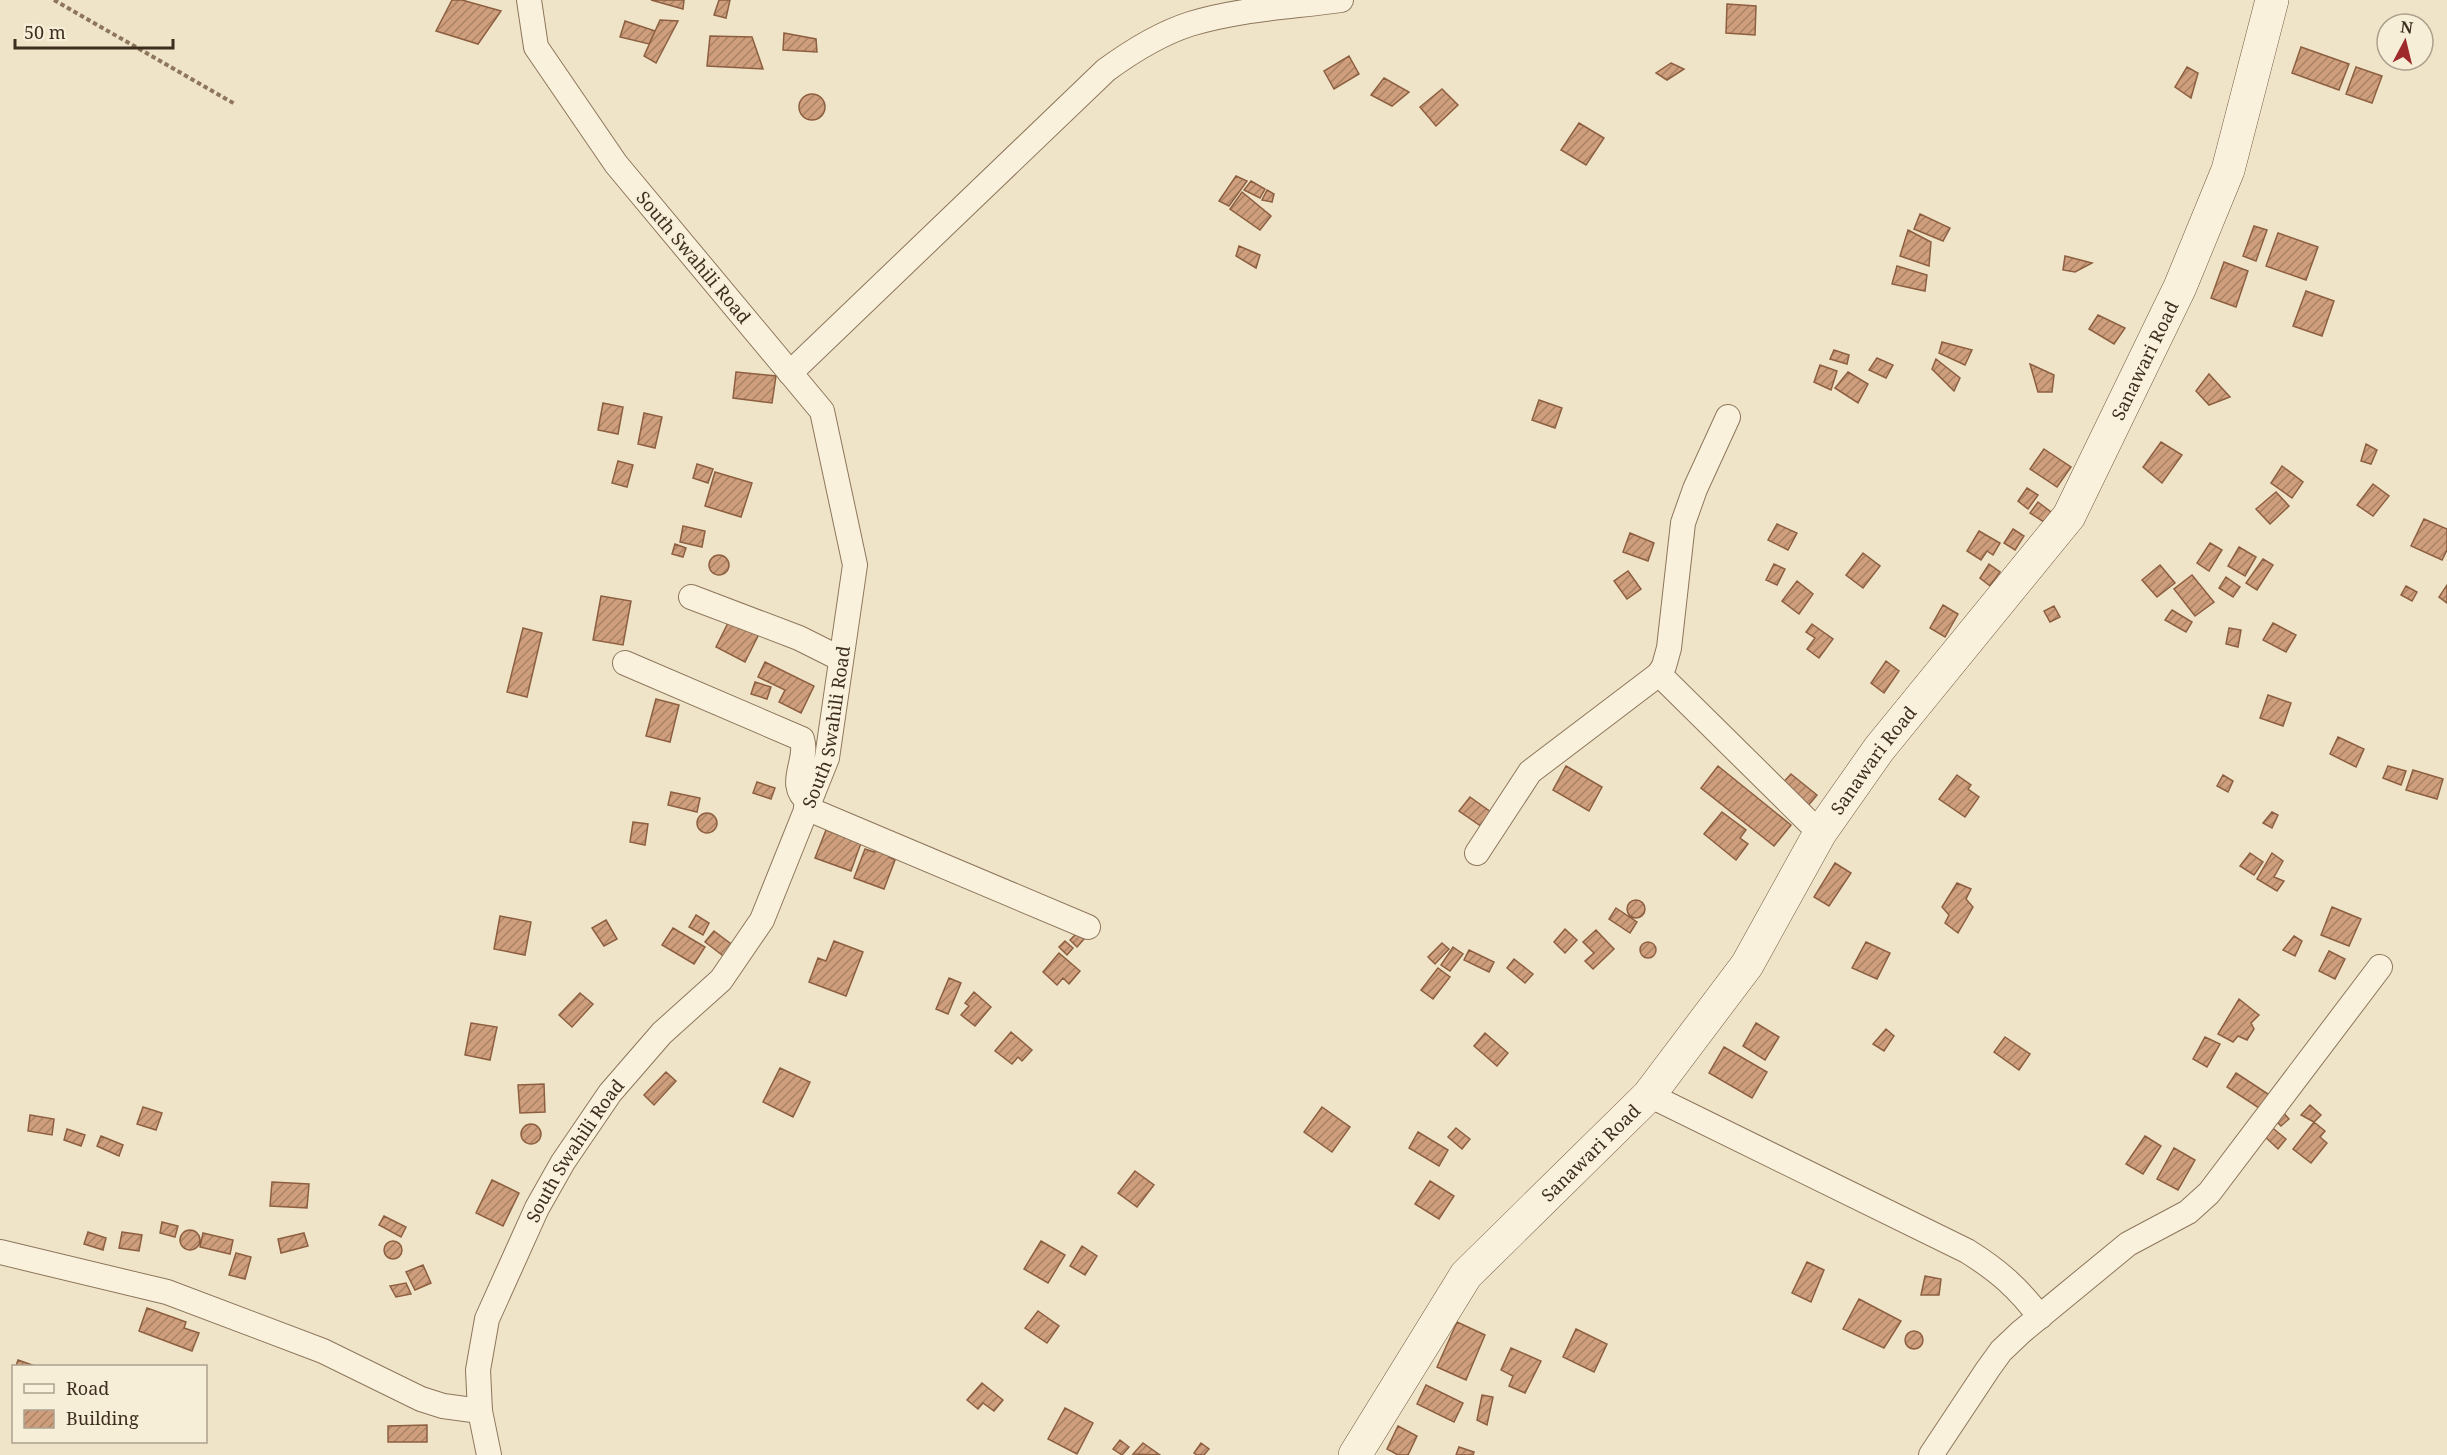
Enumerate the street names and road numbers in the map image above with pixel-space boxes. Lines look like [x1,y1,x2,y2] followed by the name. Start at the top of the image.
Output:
[631,186,757,328] street label: South Swahili Road
[2105,297,2184,424] street label: Sanawari Road
[796,644,855,811] street label: South Swahili Road
[1825,701,1921,819] street label: Sanawari Road
[520,1074,629,1226] street label: South Swahili Road
[1536,1099,1645,1207] street label: Sanawari Road

